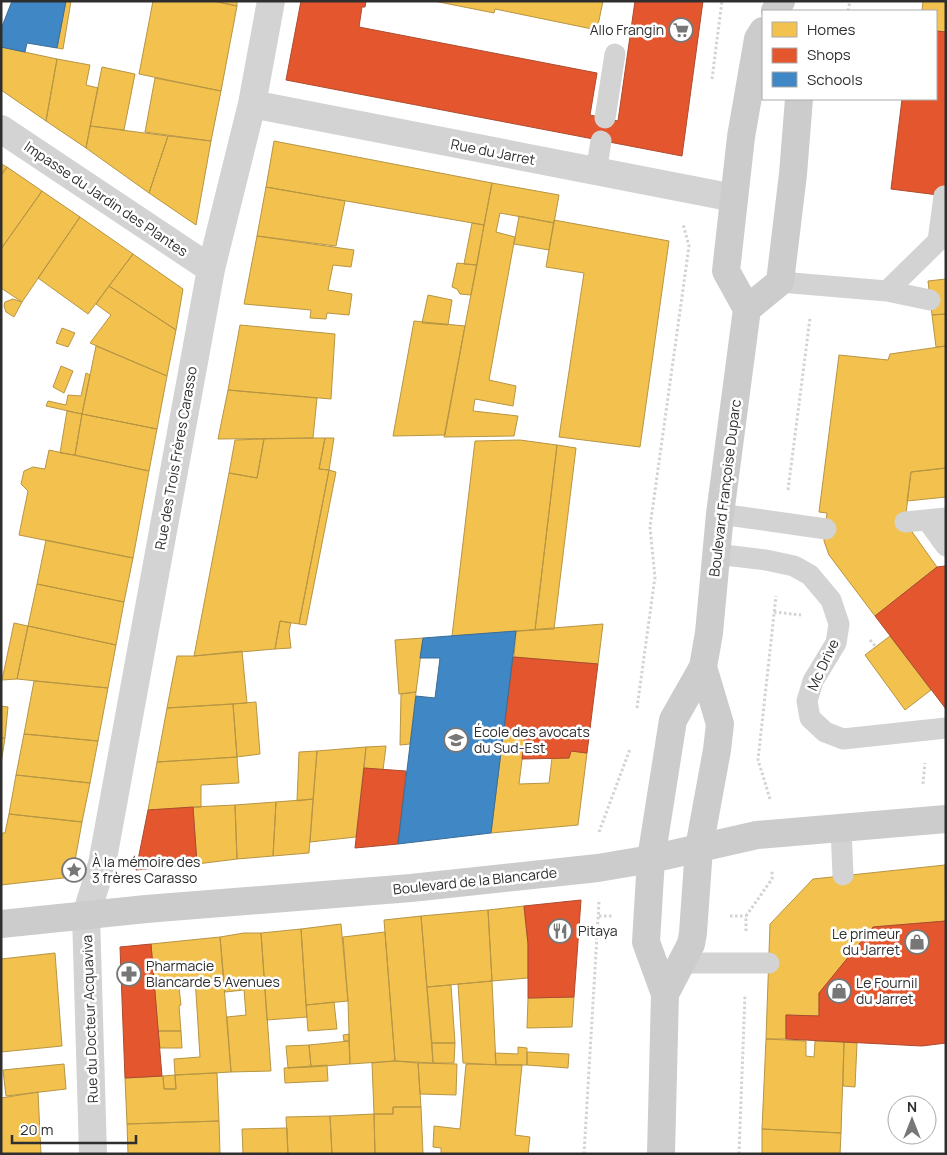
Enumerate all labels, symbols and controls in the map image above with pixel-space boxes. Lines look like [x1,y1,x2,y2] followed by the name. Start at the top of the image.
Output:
[762,10,937,100] legend
[668,17,694,43] supermarket icon: Allo Frangin
[807,19,856,40] text: Homes
[590,20,664,39] place label: Allo Frangin
[807,44,851,65] text: Shops
[807,69,863,90] text: Schools
[449,134,537,169] street label: Rue du Jarret
[21,137,192,261] street label: Impasse du Jardin des Plantes
[150,365,201,551] street label: Rue des Trois Frères Carasso
[704,398,745,578] street label: Boulevard Françoise Duparc
[802,636,843,694] street label: Mc Drive
[474,722,590,757] place label: École des avocats du Sud-Est
[443,727,469,753] school or university icon: École des avocats du Sud-Est
[92,852,200,887] place label: À la mémoire des 3 frères Carasso
[61,857,87,883] place icon: À la mémoire des 3 frères Carasso
[392,862,558,899] street label: Boulevard de la Blancarde
[547,918,573,944] restaurant icon: Pitaya
[578,921,618,940] place label: Pitaya
[832,924,900,959] place label: Le primeur du Jarret
[904,929,930,955] shop icon: Le primeur du Jarret
[77,935,102,1103] street label: Rue du Docteur Acquaviva
[146,956,280,991] place label: Pharmacie Blancarde 5 Avenues
[116,961,142,987] pharmacy icon: Pharmacie Blancarde 5 Avenues
[856,973,917,1008] place label: Le Fournil du Jarret
[826,978,852,1004] shop icon: Le Fournil du Jarret
[887,1095,937,1145] north arrow
[907,1097,917,1116] text: N
[12,1112,136,1144] scale bar
[20,1119,53,1140] text: 20 m

